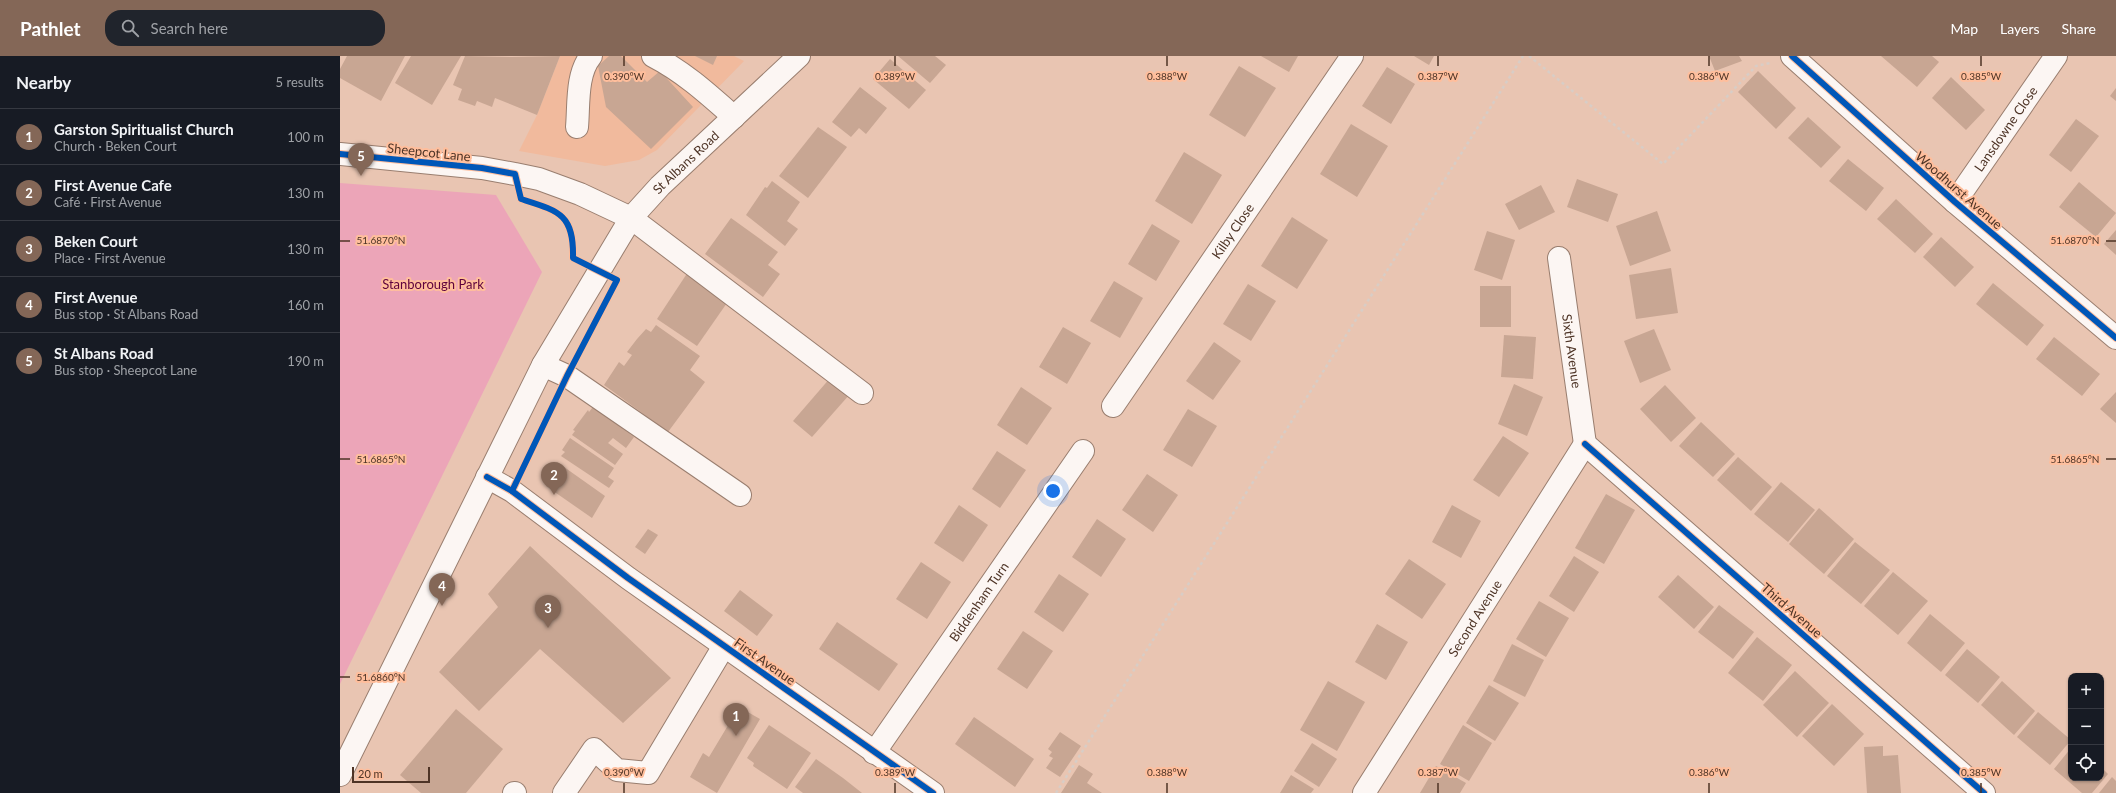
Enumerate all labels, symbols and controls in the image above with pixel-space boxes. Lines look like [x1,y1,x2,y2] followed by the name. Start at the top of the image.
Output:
[105,10,385,46] search box
[20,17,81,40] text: Pathlet
[119,17,141,39] icon: search
[151,19,228,37] text: Search here
[1950,20,1978,37] text: Map
[2000,20,2040,37] text: Layers
[2062,20,2096,37] text: Share
[604,70,645,82] text: 0.390°W
[875,70,916,82] text: 0.389°W
[1147,70,1188,82] text: 0.388°W
[1418,70,1459,82] text: 0.387°W
[1689,70,1730,82] text: 0.386°W
[1961,70,2002,82] text: 0.385°W
[16,72,71,93] text: Nearby
[276,74,324,90] text: 5 results
[1971,83,2041,174] street label: Lansdowne Close
[54,120,234,138] text: Garston Spiritualist Church
[649,127,722,197] street label: St Albans Road
[25,129,33,145] text: 1
[287,129,324,145] text: 100 m
[54,138,177,154] text: Church · Beken Court
[386,140,472,164] street label: Sheepcot Lane
[348,143,374,176] pin: 5
[1912,148,2006,232] street label: Woodhurst Avenue
[54,176,172,194] text: First Avenue Cafe
[25,185,33,201] text: 2
[287,185,324,201] text: 130 m
[54,194,162,210] text: Café · First Avenue
[1208,200,1257,262] street label: Kilby Close
[54,232,138,250] text: Beken Court
[357,234,405,246] text: 51.6870°N
[2051,234,2099,246] text: 51.6870°N
[25,241,33,257] text: 3
[287,241,324,257] text: 130 m
[54,250,166,266] text: Place · First Avenue
[382,276,484,292] park label: Stanborough Park
[54,288,138,306] text: First Avenue
[25,297,33,313] text: 4
[287,297,324,313] text: 160 m
[54,306,198,322] text: Bus stop · St Albans Road
[1559,313,1585,389] street label: Sixth Avenue
[54,344,153,362] text: St Albans Road
[25,353,33,369] text: 5
[287,353,324,369] text: 190 m
[54,362,197,378] text: Bus stop · Sheepcot Lane
[357,453,405,465] text: 51.6865°N
[2051,453,2099,465] text: 51.6865°N
[541,462,567,495] pin: 2
[1043,481,1063,501] your location
[946,559,1012,645] street label: Biddenham Turn
[429,573,455,606] pin: 4
[1444,577,1505,660] street label: Second Avenue
[1758,579,1826,641] street label: Third Avenue
[535,595,561,628] pin: 3
[731,634,799,688] street label: First Avenue
[357,671,405,683] text: 51.6860°N
[2068,673,2104,781] map controls
[2068,673,2104,709] button: +
[723,703,749,736] pin: 1
[2068,709,2104,745] button: −
[2068,745,2104,781] button: locate
[352,765,430,784] scale bar
[604,766,645,778] text: 0.390°W
[875,766,916,778] text: 0.389°W
[1147,766,1188,778] text: 0.388°W
[1418,766,1459,778] text: 0.387°W
[1689,766,1730,778] text: 0.386°W
[1961,766,2002,778] text: 0.385°W
[358,767,383,780] text: 20 m

